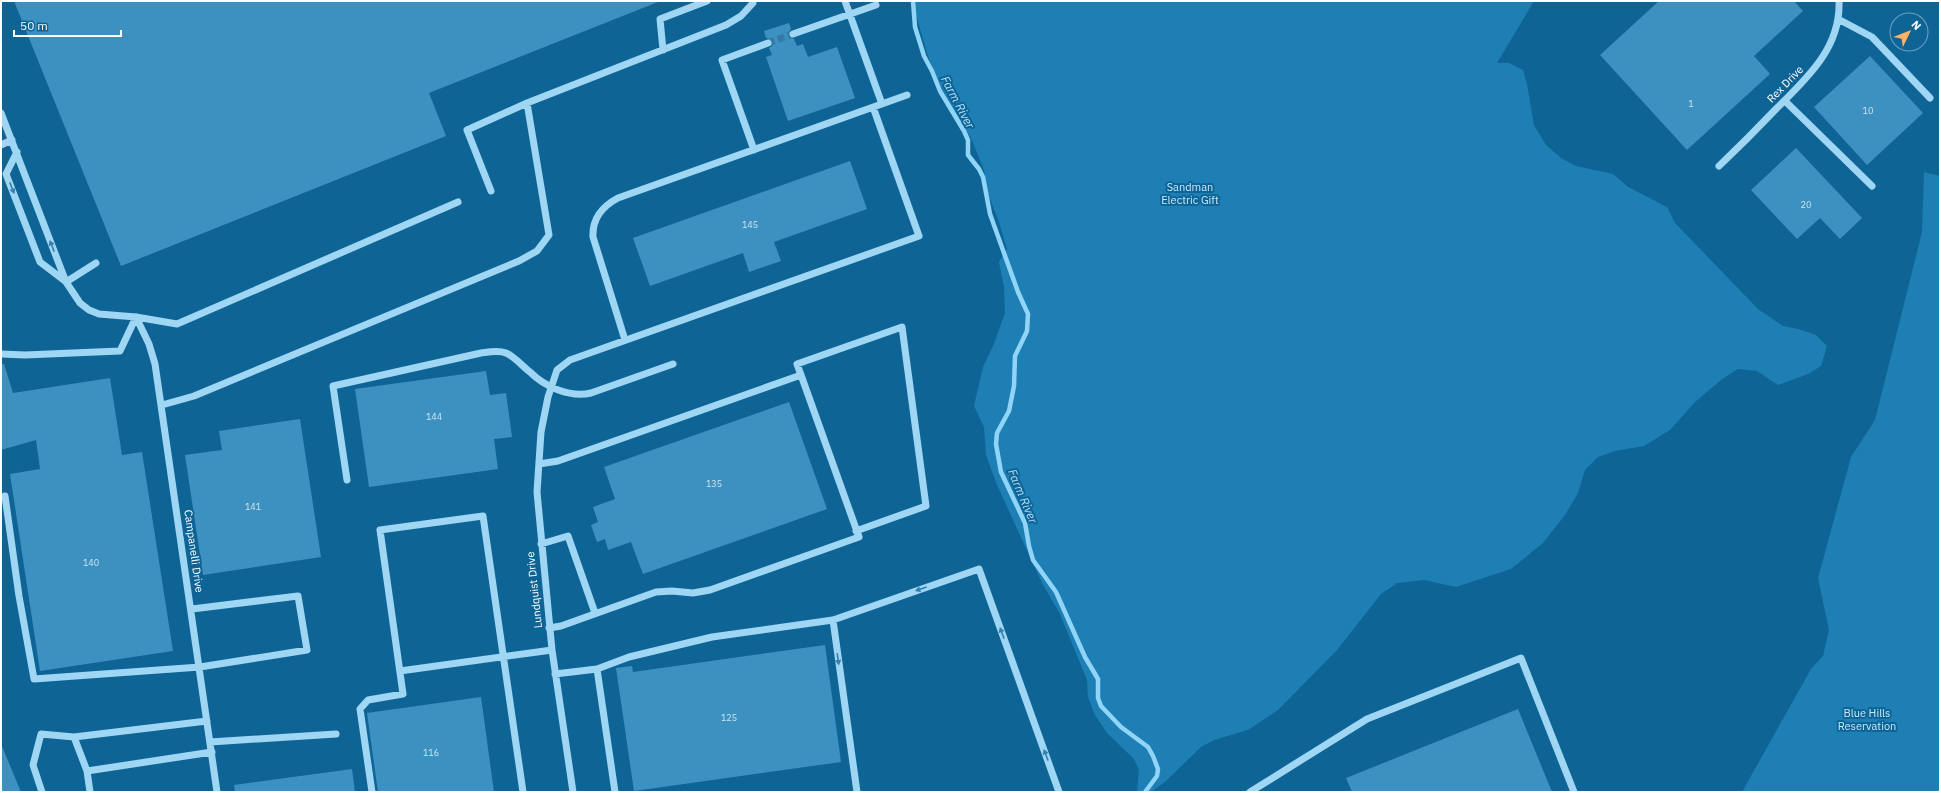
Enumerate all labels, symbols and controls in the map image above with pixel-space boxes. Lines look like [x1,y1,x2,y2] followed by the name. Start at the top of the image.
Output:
[14,12,121,38] scale bar
[1889,12,1929,52] north arrow
[1908,17,1924,33] text: N
[20,18,48,33] text: 50 m
[1764,62,1806,106] street label: Rex Drive
[938,73,978,131] water label: Farm River
[1688,98,1694,109] house number: 1
[1863,105,1873,116] house number: 10
[1161,180,1219,207] park label: Sandman Electric Gift
[9,182,15,194] one-way arrow
[1801,199,1811,210] house number: 20
[742,219,758,230] house number: 145
[49,239,55,251] one-way arrow
[426,411,442,422] house number: 144
[1005,467,1041,526] water label: Farm River
[706,478,722,489] house number: 135
[245,501,261,512] house number: 141
[181,509,207,593] street label: Campanelli Drive
[523,551,545,629] street label: Lundquist Drive
[83,557,99,568] house number: 140
[914,586,926,592] one-way arrow
[999,626,1005,638] one-way arrow
[835,653,841,665] one-way arrow
[1838,706,1896,733] park label: Blue Hills Reservation
[721,712,737,723] house number: 125
[423,747,439,758] house number: 116
[1043,749,1049,761] one-way arrow

